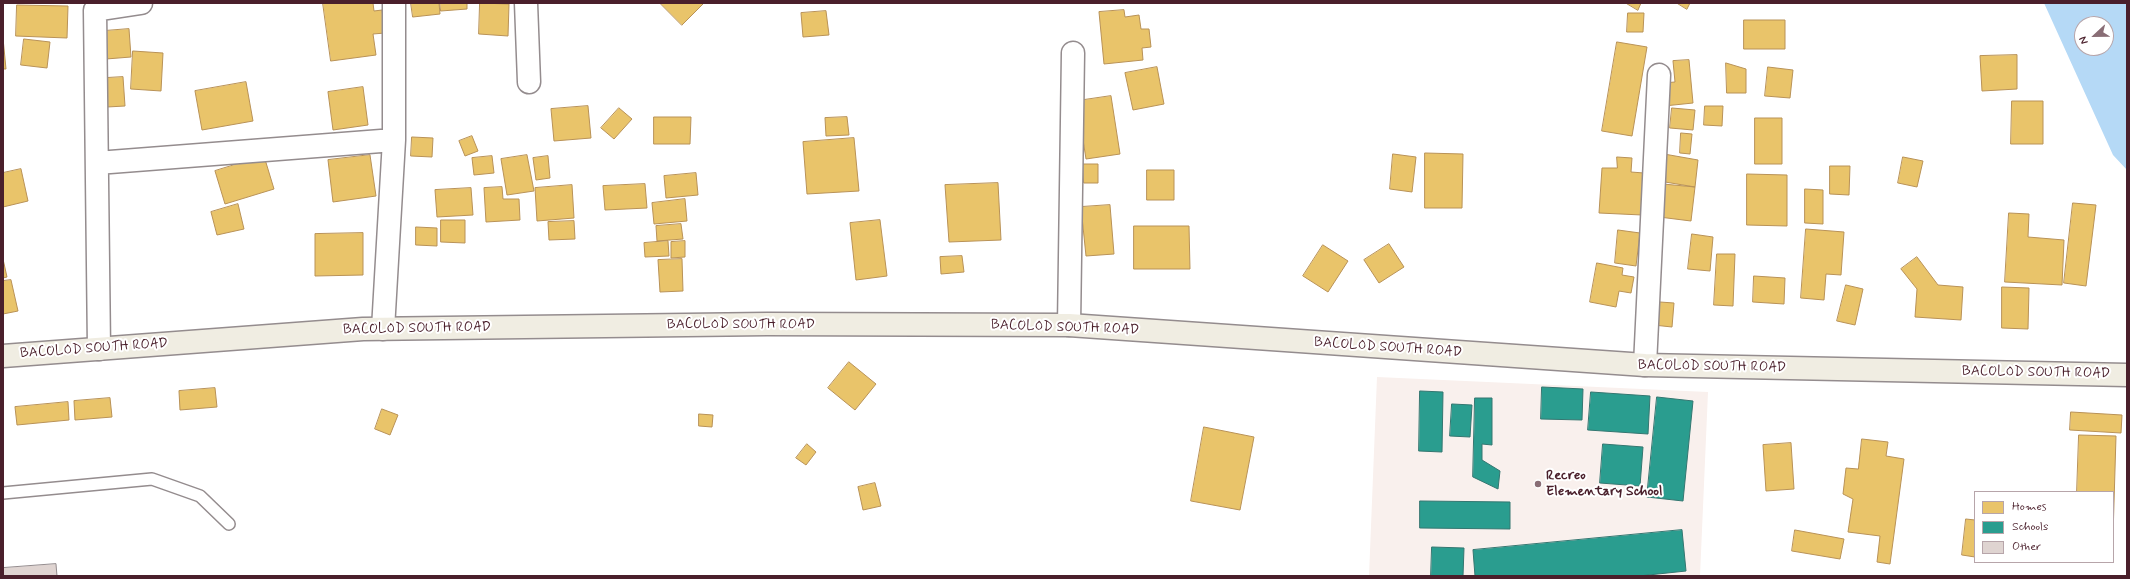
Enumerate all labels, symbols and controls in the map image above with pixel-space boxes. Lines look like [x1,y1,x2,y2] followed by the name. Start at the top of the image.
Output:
[2074,16,2114,56] north arrow
[2076,34,2092,46] text: N
[667,317,815,333] street label: BACOLOD SOUTH ROAD
[991,317,1139,339] street label: BACOLOD SOUTH ROAD
[343,319,491,339] street label: BACOLOD SOUTH ROAD
[1313,334,1463,362] street label: BACOLOD SOUTH ROAD
[19,335,169,363] street label: BACOLOD SOUTH ROAD
[1638,357,1786,377] street label: BACOLOD SOUTH ROAD
[1962,363,2110,383] street label: BACOLOD SOUTH ROAD
[1546,468,1662,500] place label: Recreo Elementary School
[1533,479,1543,489] marker: Recreo Elementary School
[1974,491,2114,563] legend
[2012,499,2047,515] text: Homes
[2012,519,2048,535] text: Schools
[2012,539,2041,555] text: Other

